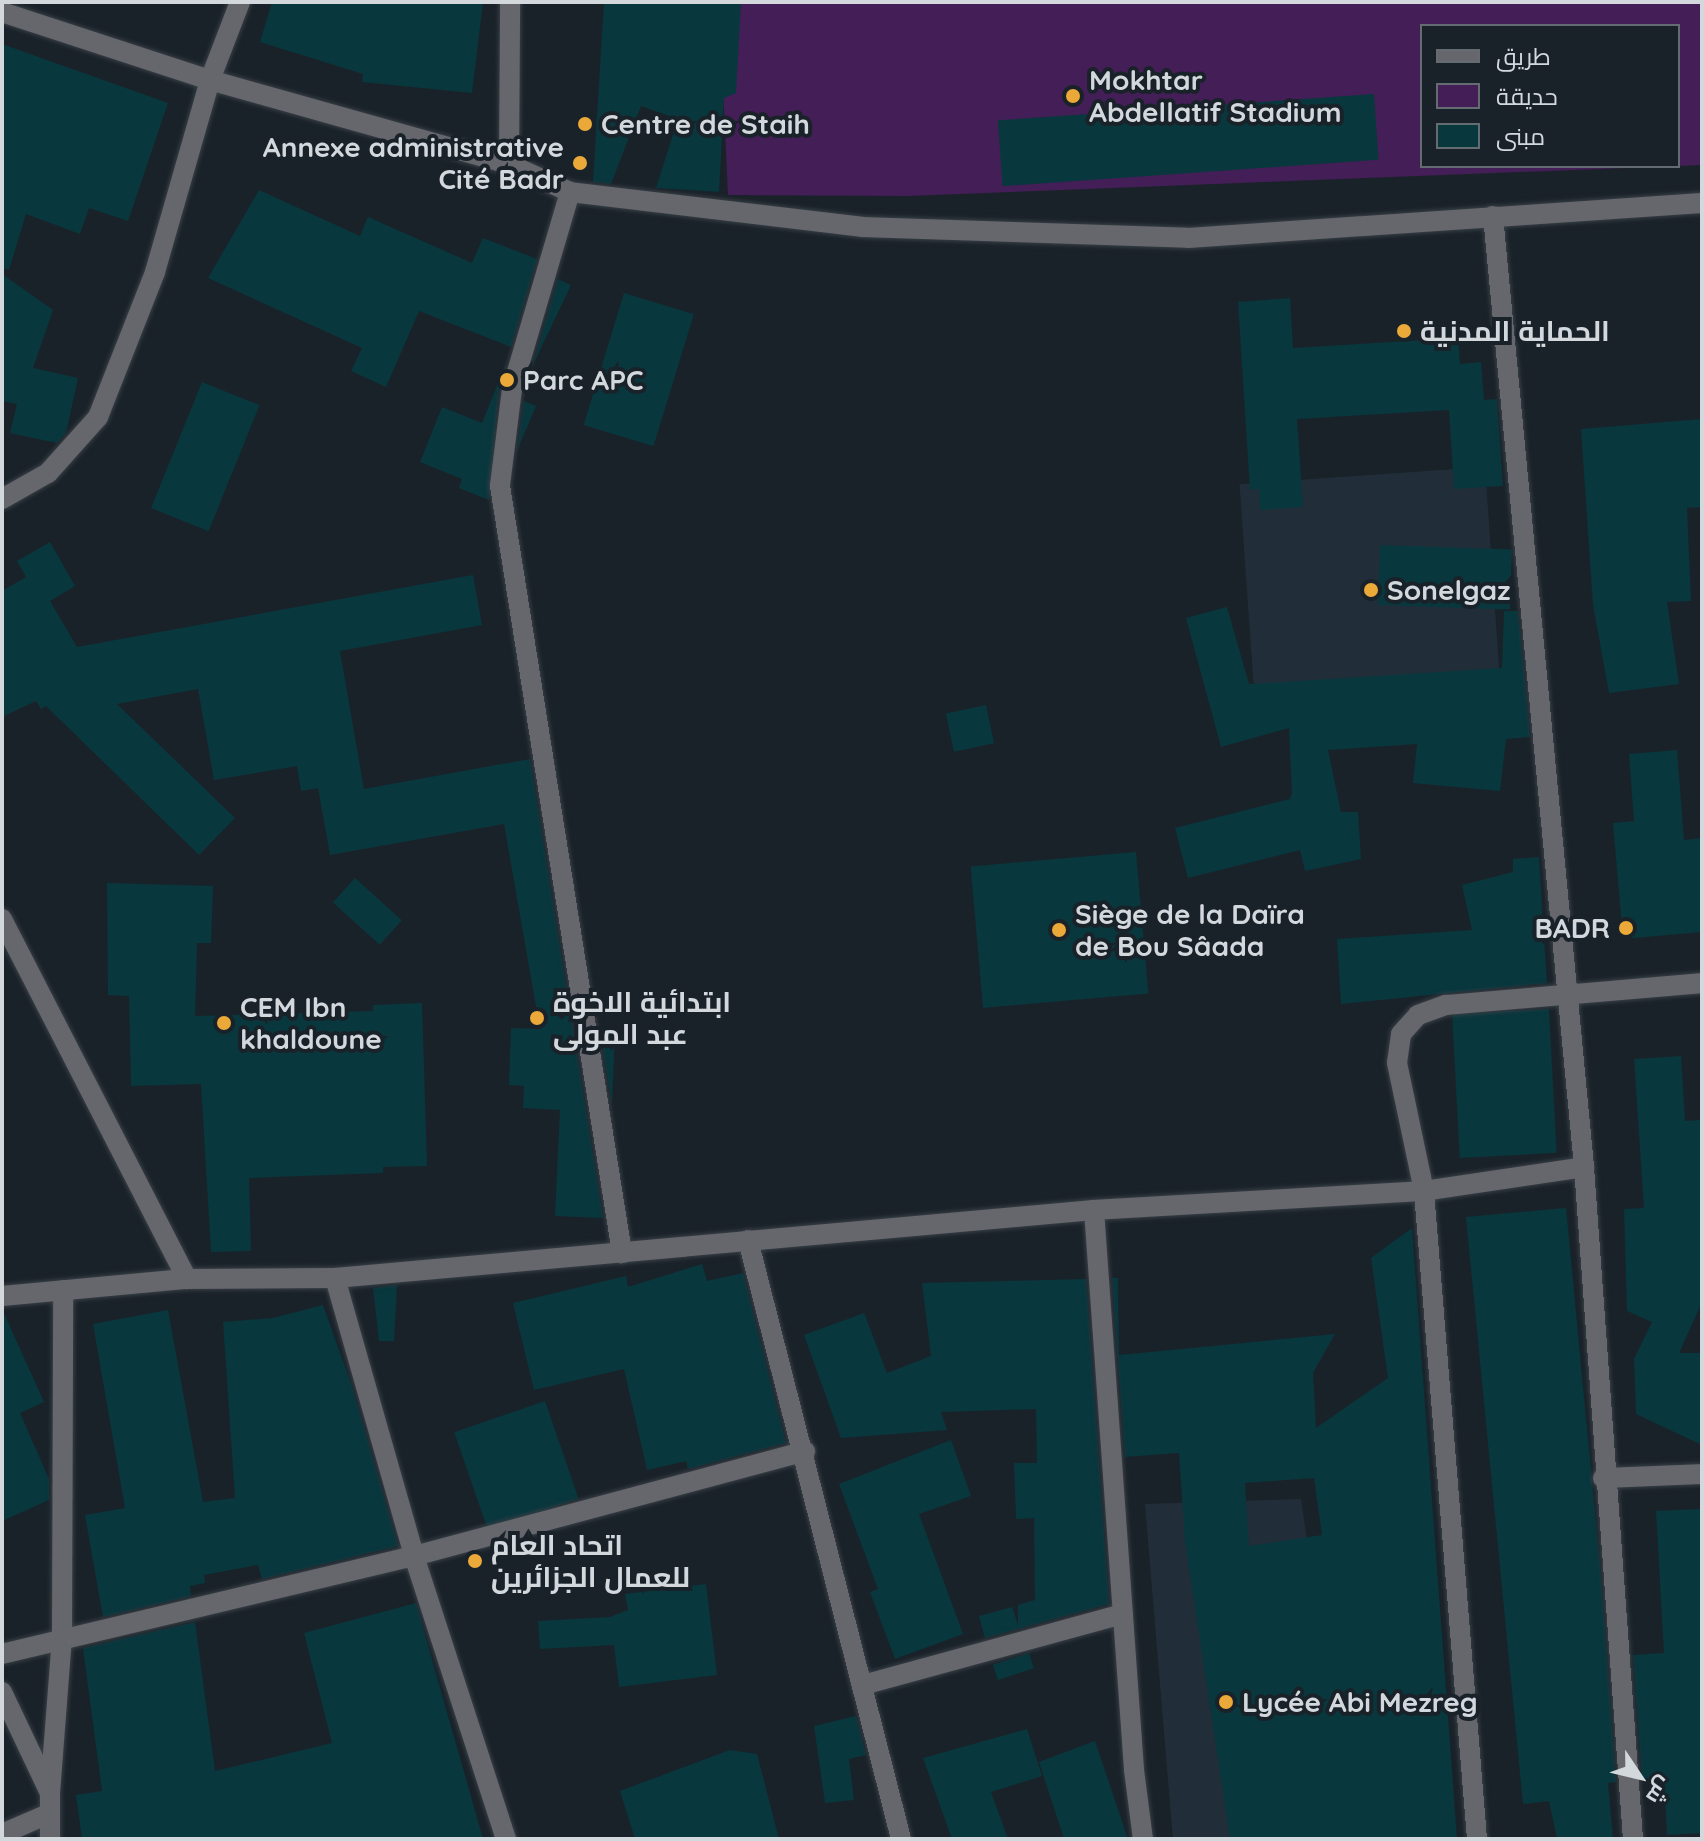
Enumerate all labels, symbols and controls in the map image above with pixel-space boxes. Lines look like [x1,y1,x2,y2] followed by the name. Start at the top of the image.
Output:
[1420,24,1680,168] legend
[1496,41,1551,71] text: طريق
[1089,63,1342,129] place label: Mokhtar Abdellatif Stadium
[1496,81,1558,111] text: حديقة
[1064,87,1082,105] marker: Mokhtar Abdellatif Stadium
[601,107,810,141] place label: Centre de Staih
[576,115,594,133] marker: Centre de Staih
[1496,121,1545,151] text: مبنى
[263,130,564,196] place label: Annexe administrative Cité Badr
[571,154,589,172] marker: Annexe administrative Cité Badr
[1420,314,1610,348] place label: الحماية المدنية
[1395,322,1413,340] marker: الحماية المدنية
[523,363,644,397] place label: Parc APC
[498,371,516,389] marker: Parc APC
[1387,573,1511,607] place label: Sonelgaz
[1362,581,1380,599] marker: Sonelgaz
[1075,897,1305,963] place label: Siège de la Daïra de Bou Sâada
[1535,911,1610,945] place label: BADR
[1617,919,1635,937] marker: BADR
[1050,921,1068,939] marker: Siège de la Daïra de Bou Sâada
[553,985,731,1051] place label: ابتدائية الاخوة عبد المولى
[240,990,382,1056] place label: CEM Ibn khaldoune
[528,1009,546,1027] marker: ابتدائية الاخوة عبد المولى
[215,1014,233,1032] marker: CEM Ibn khaldoune
[491,1528,690,1594] place label: اتحاد العام للعمال الجزائرين
[466,1552,484,1570] marker: اتحاد العام للعمال الجزائرين
[1242,1685,1478,1719] place label: Lycée Abi Mezreg
[1217,1693,1235,1711] marker: Lycée Abi Mezreg
[1600,1737,1680,1817] north arrow
[1640,1771,1679,1810] text: ش

